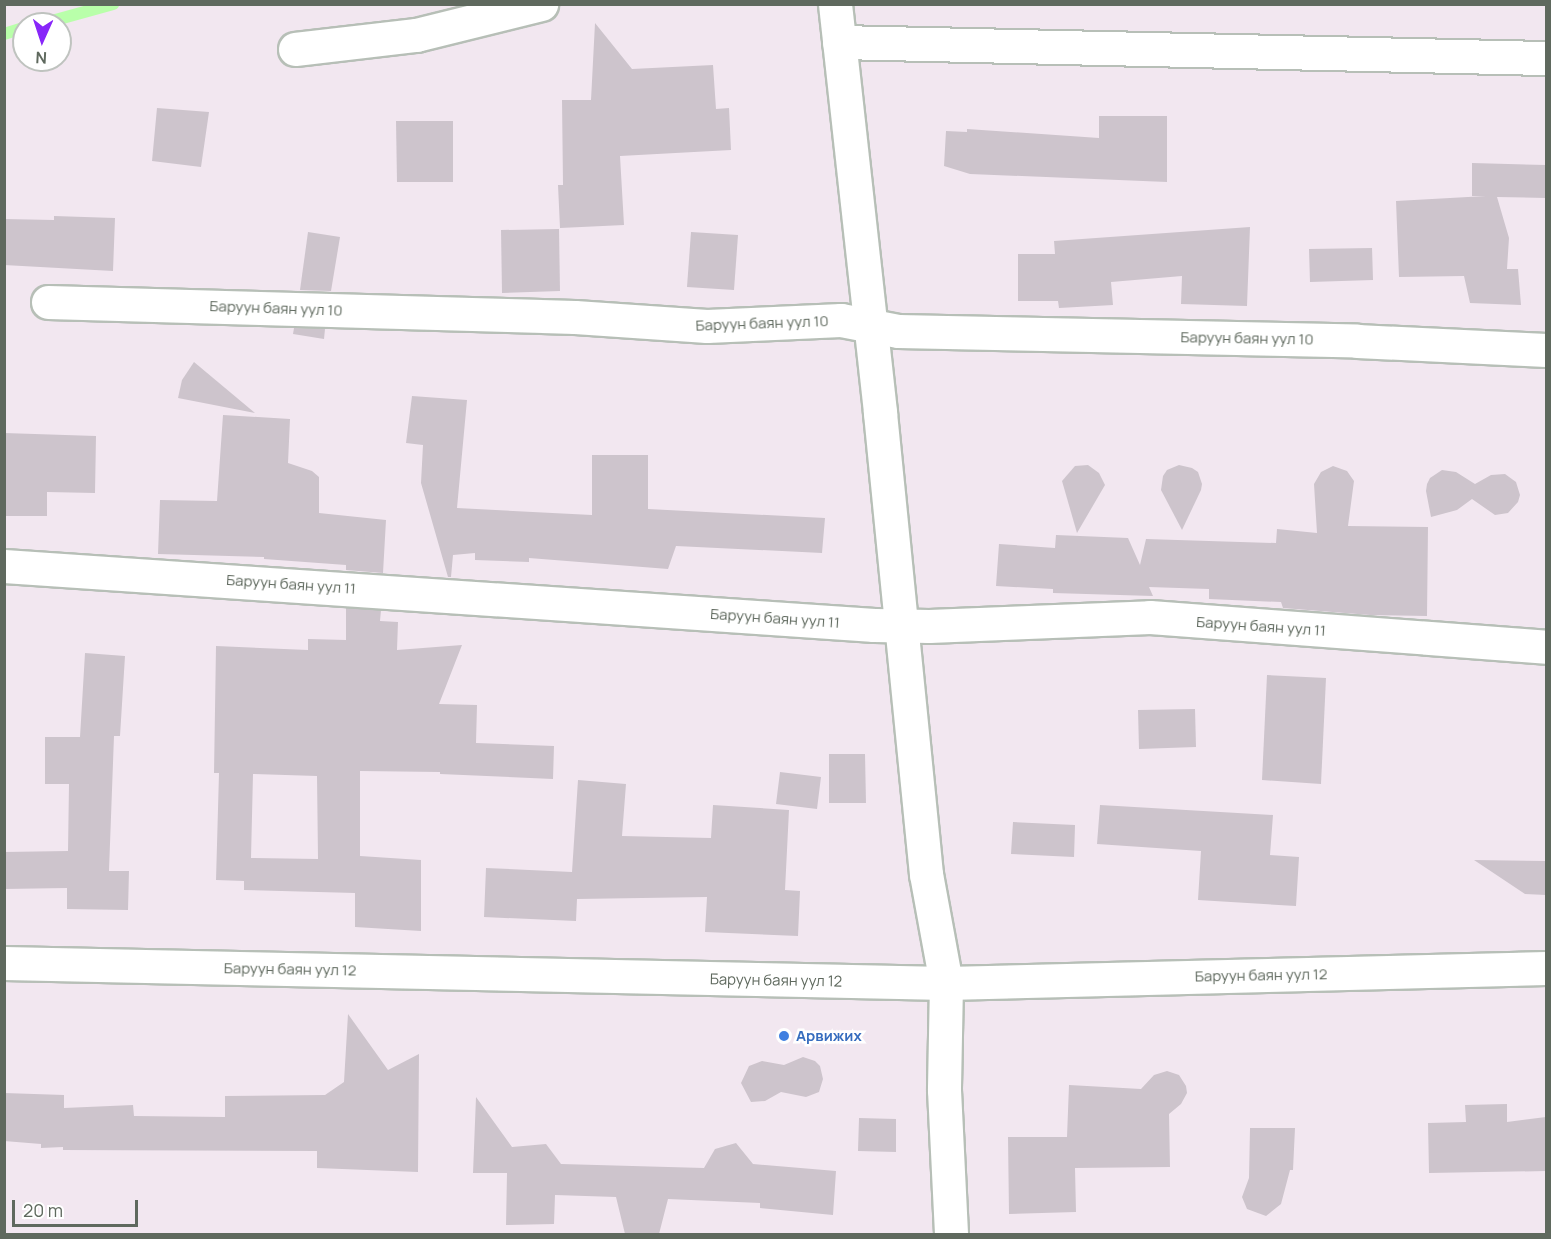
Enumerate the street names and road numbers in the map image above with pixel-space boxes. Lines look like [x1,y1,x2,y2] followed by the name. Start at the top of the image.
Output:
[209,297,343,319] street label: Баруун баян уул 10
[695,312,829,334] street label: Баруун баян уул 10
[1180,328,1314,348] street label: Баруун баян уул 10
[226,570,356,598] street label: Баруун баян уул 11
[710,604,840,632] street label: Баруун баян уул 11
[1196,612,1326,640] street label: Баруун баян уул 11
[224,959,356,979] street label: Баруун баян уул 12
[1195,965,1327,985] street label: Баруун баян уул 12
[710,970,842,990] street label: Баруун баян уул 12

